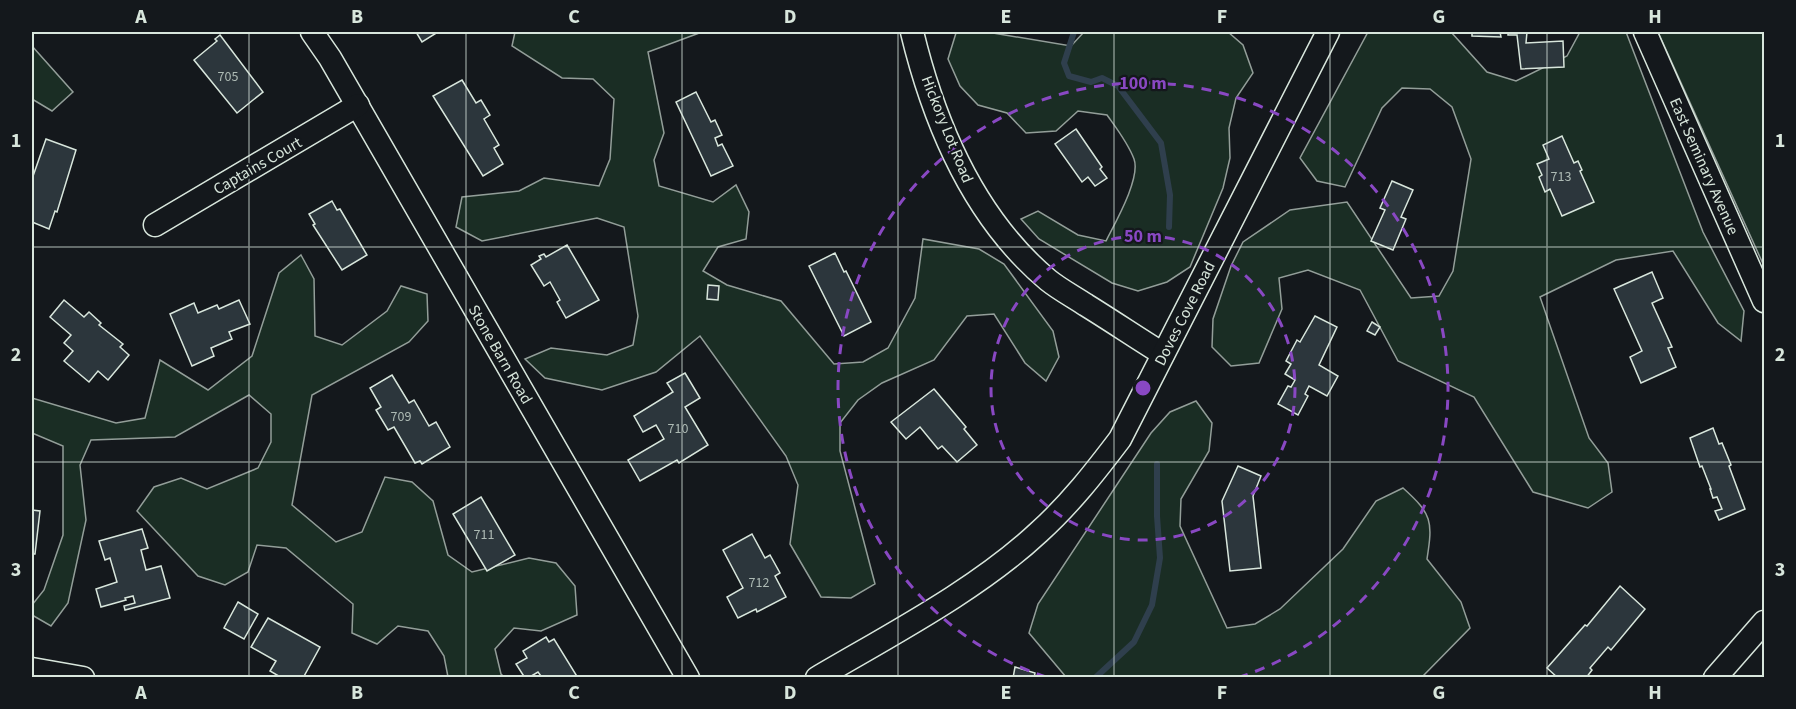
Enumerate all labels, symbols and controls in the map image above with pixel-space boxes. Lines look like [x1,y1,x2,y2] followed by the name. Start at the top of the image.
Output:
[134,3,147,31] text: A
[351,3,363,31] text: B
[568,3,580,31] text: C
[784,3,796,31] text: D
[1001,3,1011,31] text: E
[1217,3,1227,31] text: F
[1433,3,1445,31] text: G
[1648,3,1662,31] text: H
[218,67,238,87] house number: 705
[1119,71,1167,96] text: 100 m
[916,73,979,186] street label: Hickory Lot Road
[1664,94,1744,239] street label: East Seminary Avenue
[11,127,21,155] text: 1
[1775,127,1785,155] text: 1
[209,131,306,200] street label: Captains Court
[1551,167,1571,187] house number: 713
[1124,224,1162,249] text: 50 m
[1149,258,1221,369] street label: Doves Cove Road
[463,301,537,408] street label: Stone Barn Road
[11,341,21,369] text: 2
[1775,341,1785,369] text: 2
[1133,378,1153,398] centre of rings
[391,407,411,427] house number: 709
[668,419,688,439] house number: 710
[474,525,494,545] house number: 711
[11,556,21,584] text: 3
[1775,556,1785,584] text: 3
[749,573,769,593] house number: 712
[134,679,147,707] text: A
[351,679,363,707] text: B
[568,679,580,707] text: C
[784,679,796,707] text: D
[1001,679,1011,707] text: E
[1217,679,1227,707] text: F
[1433,679,1445,707] text: G
[1648,679,1662,707] text: H

